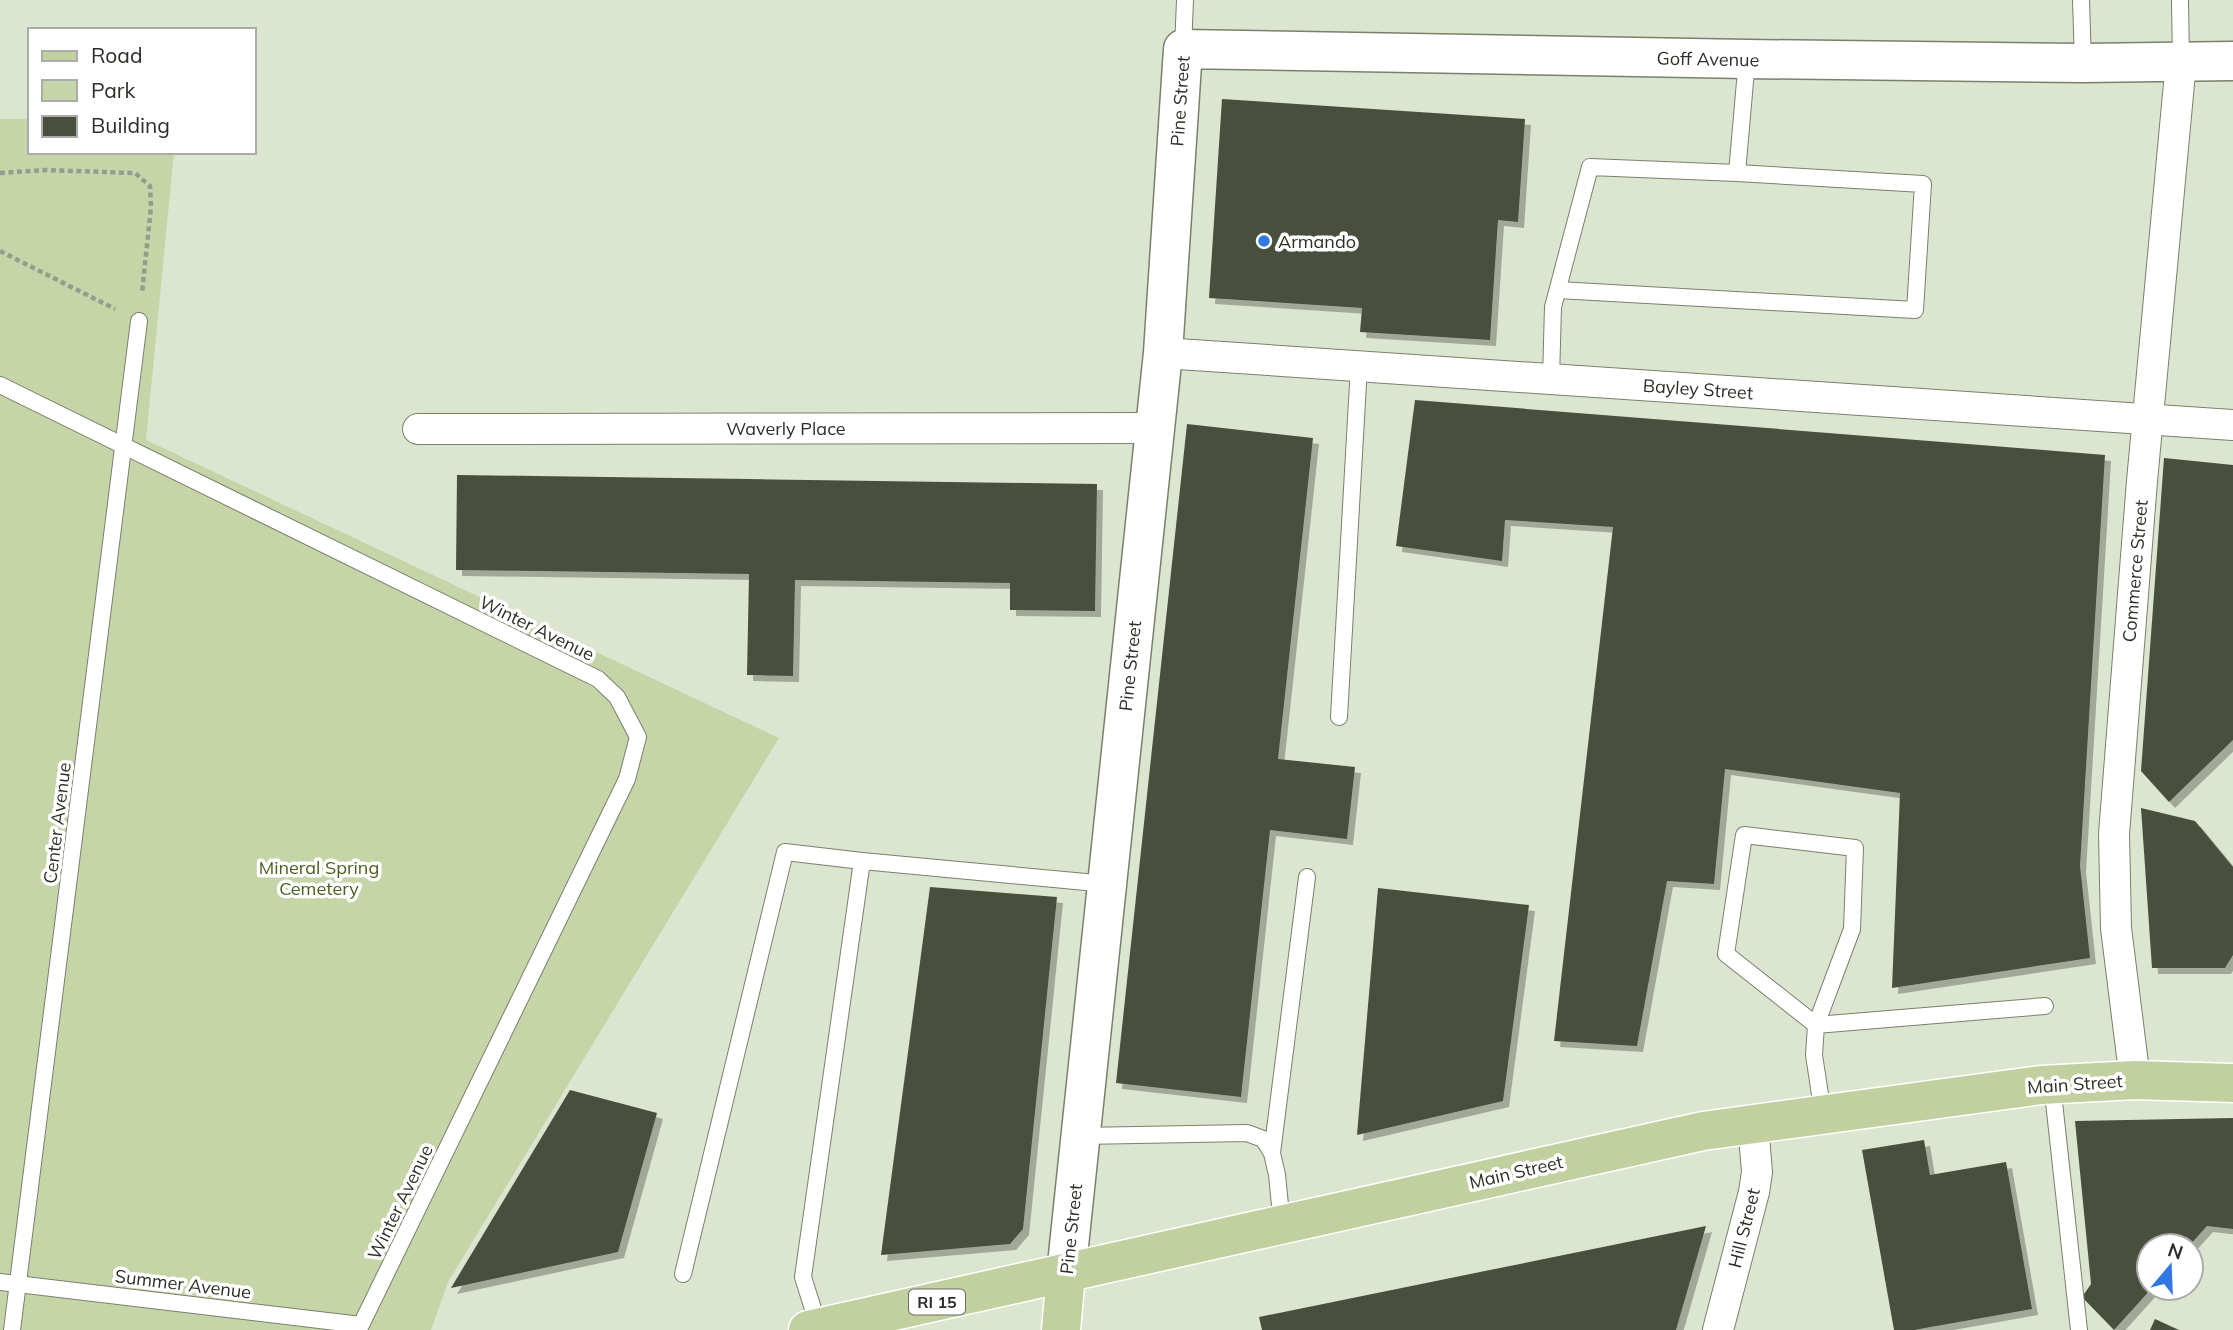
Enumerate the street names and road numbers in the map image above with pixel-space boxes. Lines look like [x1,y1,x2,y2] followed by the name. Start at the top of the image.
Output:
[1656,47,1760,71] street label: Goff Avenue
[1165,55,1195,147] street label: Pine Street
[1642,374,1754,404] street label: Bayley Street
[726,417,846,440] street label: Waverly Place
[2117,499,2153,643] street label: Commerce Street
[476,590,598,666] street label: Winter Avenue
[1114,620,1146,712] street label: Pine Street
[38,761,76,885] street label: Center Avenue
[2027,1069,2123,1099] street label: Main Street
[362,1141,438,1263] street label: Winter Avenue
[1467,1150,1565,1194] street label: Main Street
[1055,1183,1087,1275] street label: Pine Street
[1723,1186,1765,1270] street label: Hill Street
[114,1264,252,1304] street label: Summer Avenue
[909,1290,965,1314] road number: RI 15

